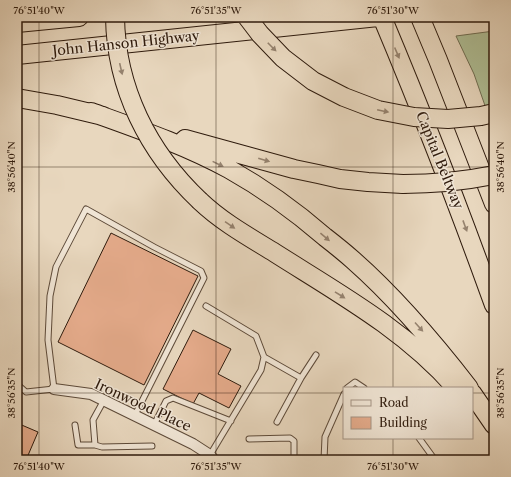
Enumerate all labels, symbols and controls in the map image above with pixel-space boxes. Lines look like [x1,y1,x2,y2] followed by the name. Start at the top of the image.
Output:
[13,4,66,17] text: 76°51'40"W
[191,4,243,17] text: 76°51'35"W
[367,4,420,17] text: 76°51'30"W
[50,26,201,60] street label: John Hanson Highway
[267,42,277,52] one-way arrow
[394,47,400,59] one-way arrow
[119,63,125,76] one-way arrow
[412,108,468,212] street label: Capital Beltway
[377,109,390,115] one-way arrow
[5,141,18,193] text: 38°56'40"N
[494,141,507,193] text: 38°56'40"N
[258,158,270,164] one-way arrow
[213,161,224,167] one-way arrow
[463,220,469,232] one-way arrow
[225,221,236,229] one-way arrow
[320,232,331,241] one-way arrow
[334,291,346,298] one-way arrow
[414,322,423,332] one-way arrow
[5,368,18,418] text: 38°56'35"N
[494,368,507,418] text: 38°56'35"N
[92,375,194,435] street label: Ironwood Place
[343,387,473,439] legend
[379,395,409,410] text: Road
[379,415,427,430] text: Building
[13,460,66,473] text: 76°51'40"W
[191,460,243,473] text: 76°51'35"W
[367,460,420,473] text: 76°51'30"W

